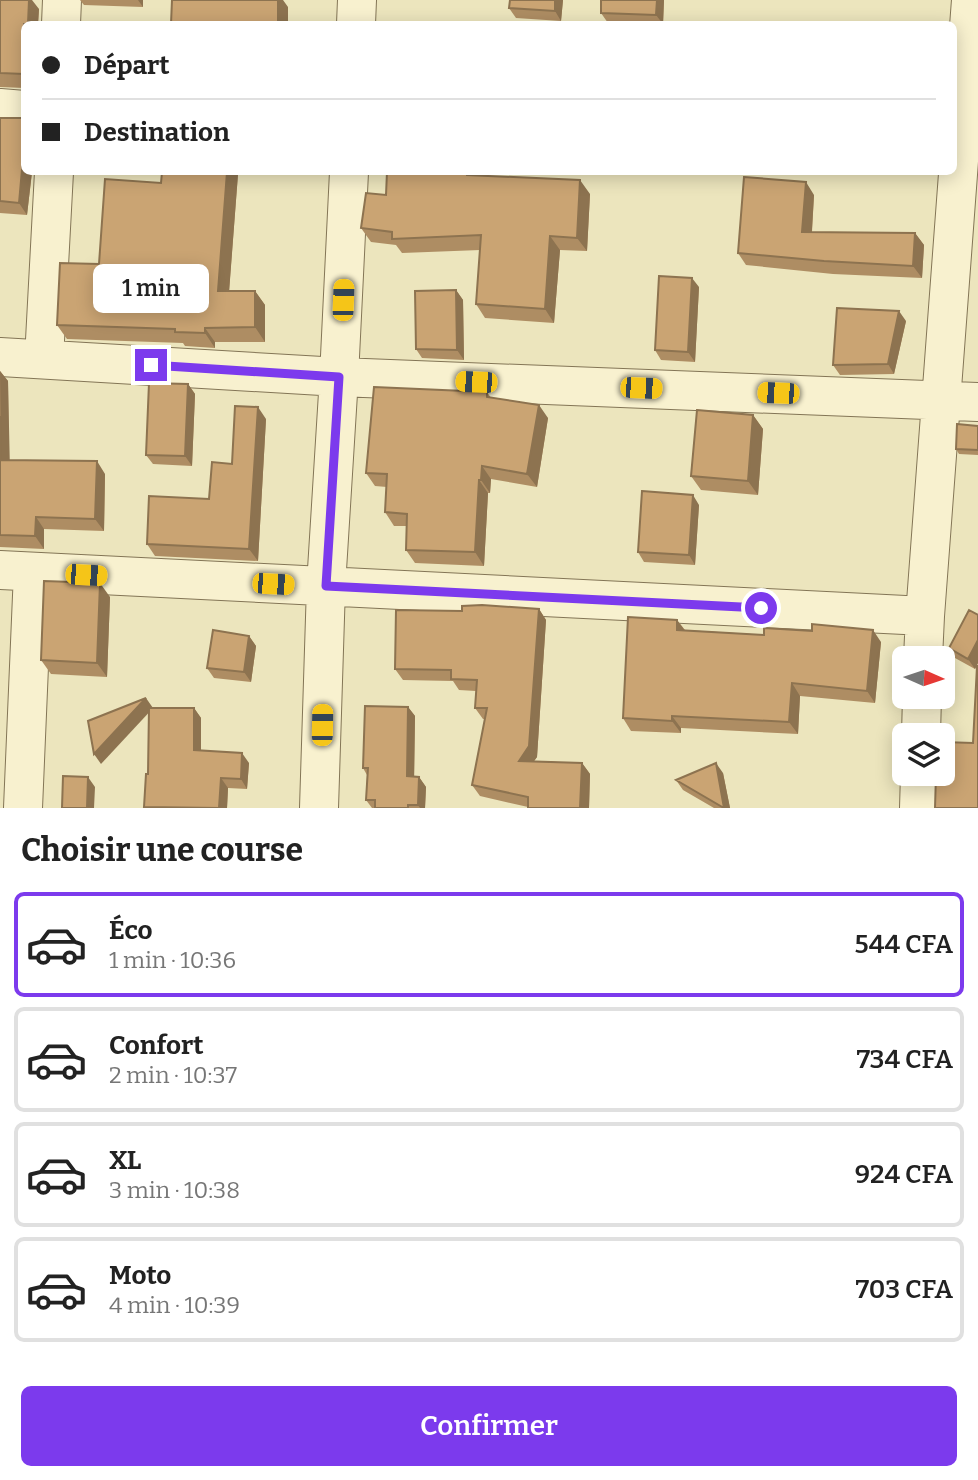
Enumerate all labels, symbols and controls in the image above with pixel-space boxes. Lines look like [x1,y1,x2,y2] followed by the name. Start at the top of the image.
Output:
[84,50,170,81] text: Départ
[84,117,230,148] text: Destination
[93,264,209,312] callout: 1 min
[122,274,180,302] text: 1 min
[332,279,355,321] car
[135,349,167,381] route end
[455,371,498,393] car
[620,377,663,399] car
[757,382,800,404] car
[65,563,108,587] car
[252,572,295,596] car
[745,592,777,624] route start
[892,646,956,709] north arrow
[892,646,955,786] map controls
[312,704,333,746] car
[892,723,955,786] button: layers
[21,831,303,869] text: Choisir une course
[25,913,88,976] icon: car
[109,915,152,946] text: Éco
[855,929,953,960] text: 544 CFA
[109,946,236,974] text: 1 min · 10:36
[25,1028,88,1091] icon: car
[109,1030,204,1061] text: Confort
[856,1044,953,1075] text: 734 CFA
[109,1061,237,1089] text: 2 min · 10:37
[25,1143,88,1206] icon: car
[109,1145,141,1176] text: XL
[855,1159,953,1190] text: 924 CFA
[109,1176,240,1204] text: 3 min · 10:38
[25,1258,88,1321] icon: car
[109,1260,171,1291] text: Moto
[855,1274,953,1305] text: 703 CFA
[109,1291,240,1319] text: 4 min · 10:39
[21,1386,957,1466] button: Confirmer

